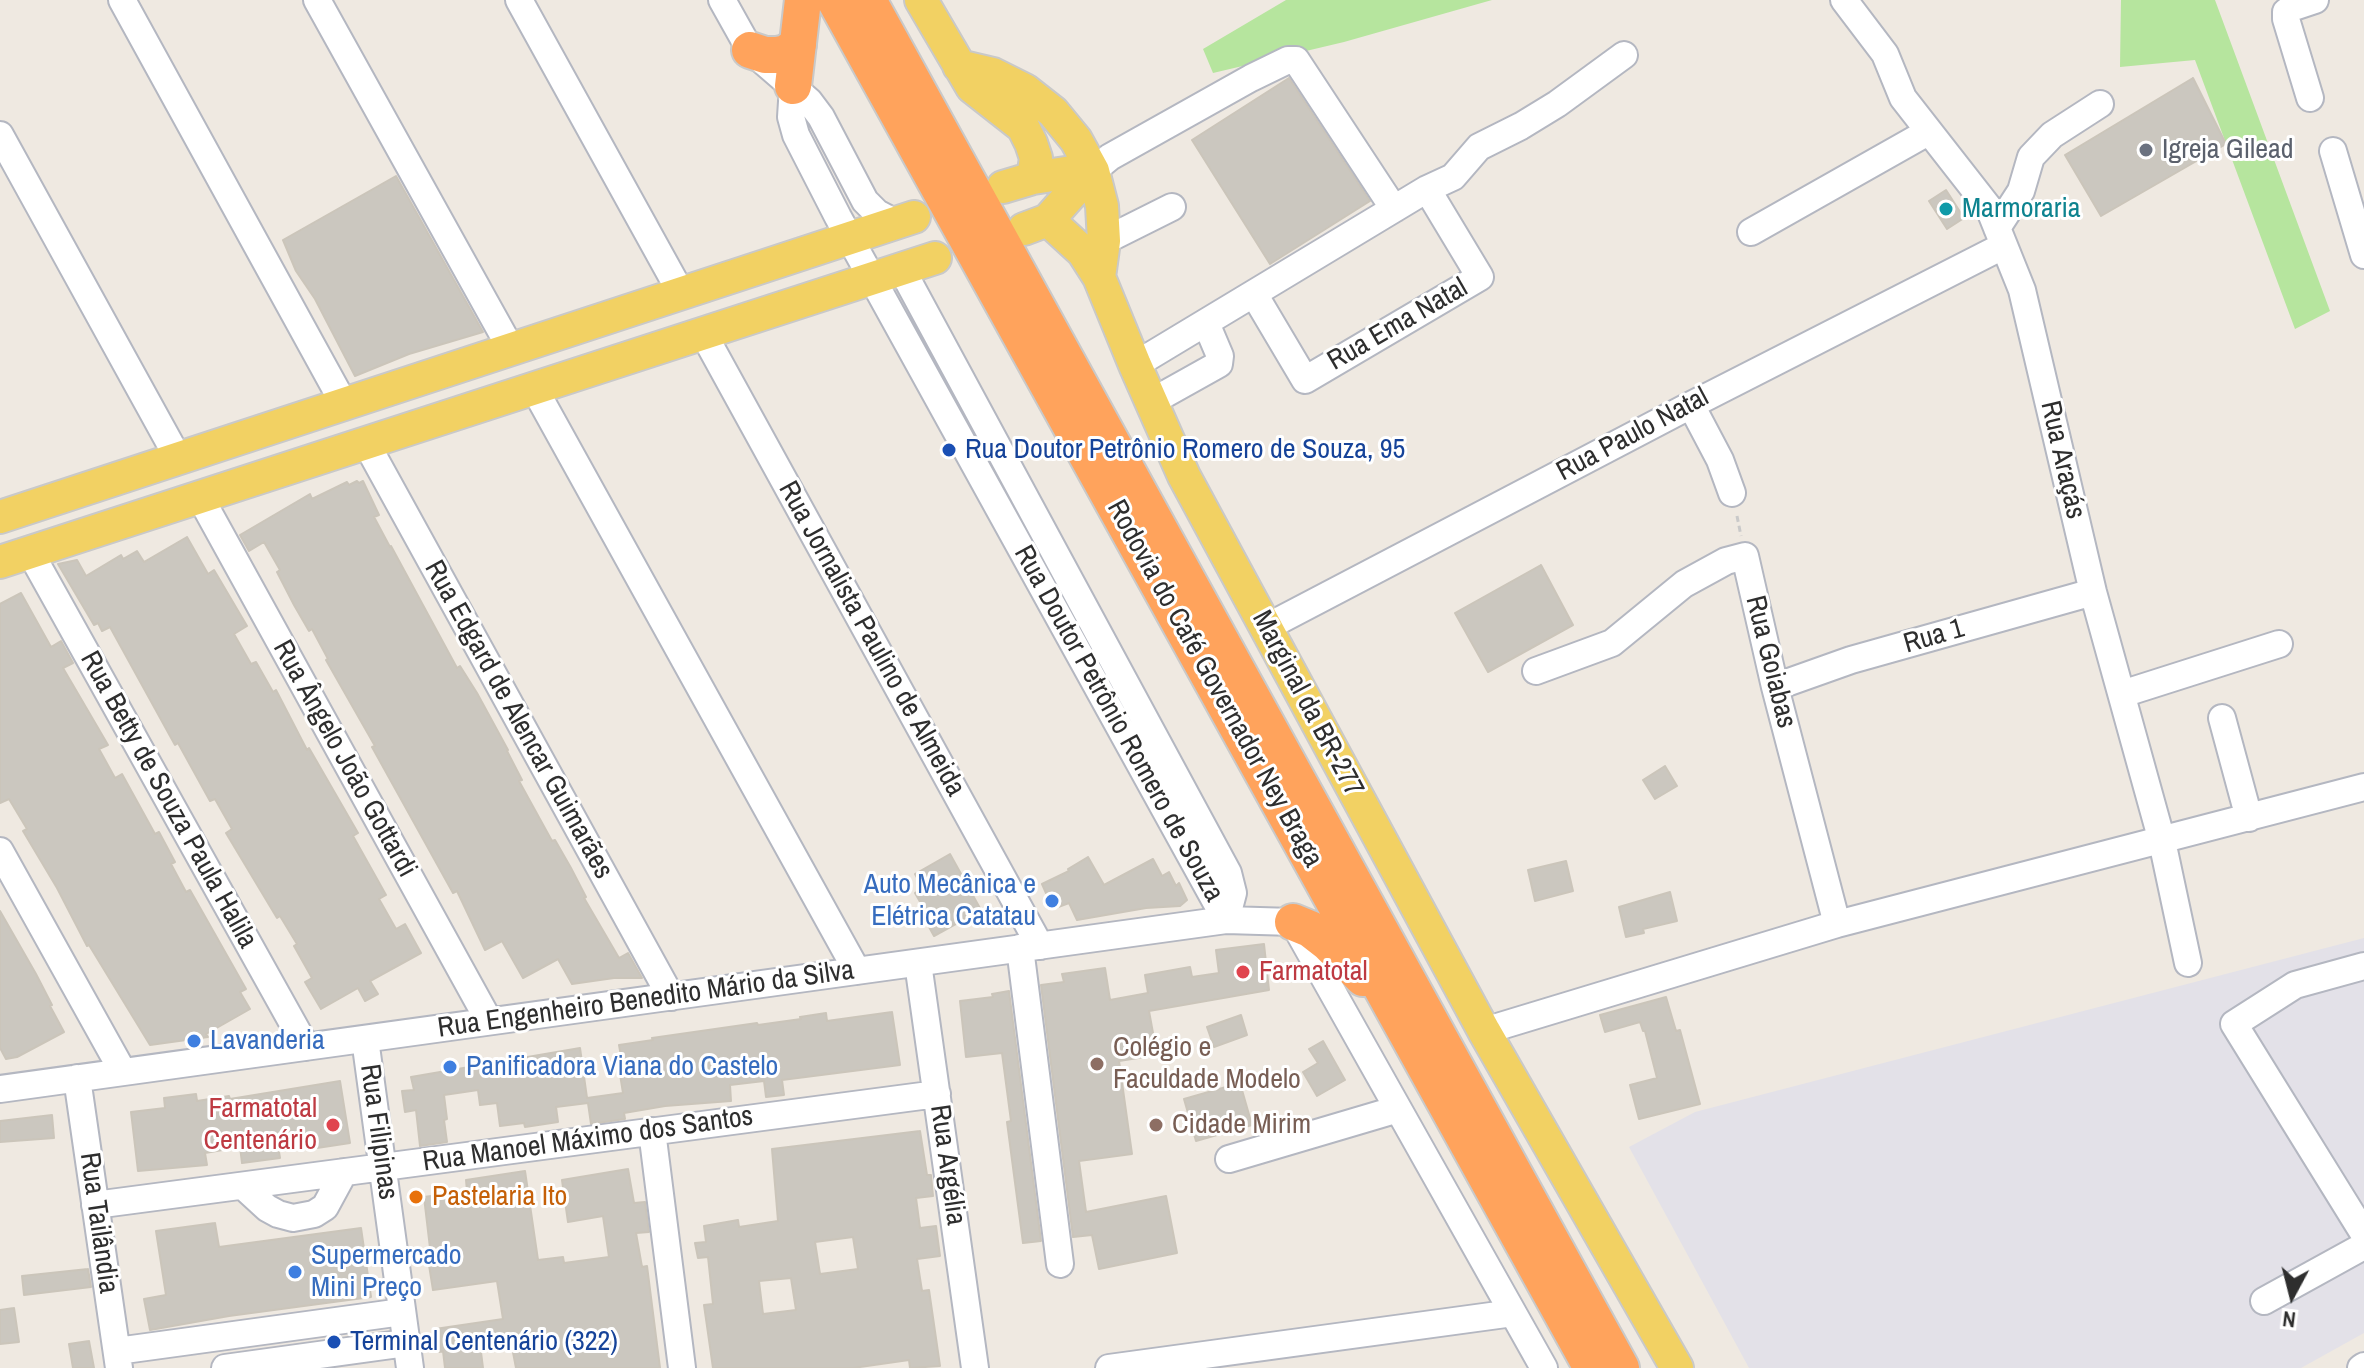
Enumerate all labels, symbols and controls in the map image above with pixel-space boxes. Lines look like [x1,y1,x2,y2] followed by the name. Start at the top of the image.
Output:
[2162,133,2293,167] place label: Igreja Gilead
[2137,141,2155,159] marker: Igreja Gilead
[1962,192,2081,226] place label: Marmoraria
[1937,200,1955,218] marker: Marmoraria
[1322,272,1474,378] street label: Rua Ema Natal
[1551,381,1715,489] street label: Rua Paulo Natal
[2032,398,2092,522] street label: Rua Araçás
[965,433,1405,467] place label: Rua Doutor Petrônio Romero de Souza, 95
[940,441,958,459] marker: Rua Doutor Petrônio Romero de Souza, 95
[770,476,972,802] street label: Rua Jornalista Paulino de Almeida
[1099,494,1329,874] street label: Rodovia do Café Governador Ney Braga
[1006,540,1230,908] street label: Rua Doutor Petrônio Romero de Souza
[416,555,620,885] street label: Rua Edgard de Alencar Guimarães
[1737,592,1803,732] street label: Rua Goiabas
[1244,605,1370,803] street label: Marginal da BR-277
[1900,612,1968,662] street label: Rua 1
[265,635,423,883] street label: Rua Ângelo João Gottardi
[72,646,264,954] street label: Rua Betty de Souza Paula Halila
[864,868,1036,934] place label: Auto Mecânica e Elétrica Catatau
[1043,892,1061,910] marker: Auto Mecânica e Elétrica Catatau
[436,954,856,1046] street label: Rua Engenheiro Benedito Mário da Silva
[1259,955,1368,989] place label: Farmatotal
[1234,963,1252,981] marker: Farmatotal
[210,1024,325,1058] place label: Lavanderia
[1113,1031,1301,1097] place label: Colégio e Faculdade Modelo
[185,1032,203,1050] marker: Lavanderia
[466,1050,778,1084] place label: Panificadora Viana do Castelo
[1088,1055,1106,1073] marker: Colégio e Faculdade Modelo
[441,1058,459,1076] marker: Panificadora Viana do Castelo
[352,1062,404,1202] street label: Rua Filipinas
[203,1092,317,1158] place label: Farmatotal Centenário
[421,1100,755,1180] street label: Rua Manoel Máximo dos Santos
[922,1103,972,1227] street label: Rua Argélia
[1172,1108,1311,1142] place label: Cidade Mirim
[324,1116,342,1134] marker: Farmatotal Centenário
[1147,1116,1165,1134] marker: Cidade Mirim
[71,1150,125,1296] street label: Rua Tailândia
[432,1180,567,1214] place label: Pastelaria Ito
[407,1188,425,1206] marker: Pastelaria Ito
[311,1239,462,1305] place label: Supermercado Mini Preço
[2252,1256,2332,1336] north arrow
[286,1263,304,1281] marker: Supermercado Mini Preço
[2281,1304,2297,1336] text: N
[350,1325,618,1359] place label: Terminal Centenário (322)
[325,1333,343,1351] marker: Terminal Centenário (322)

